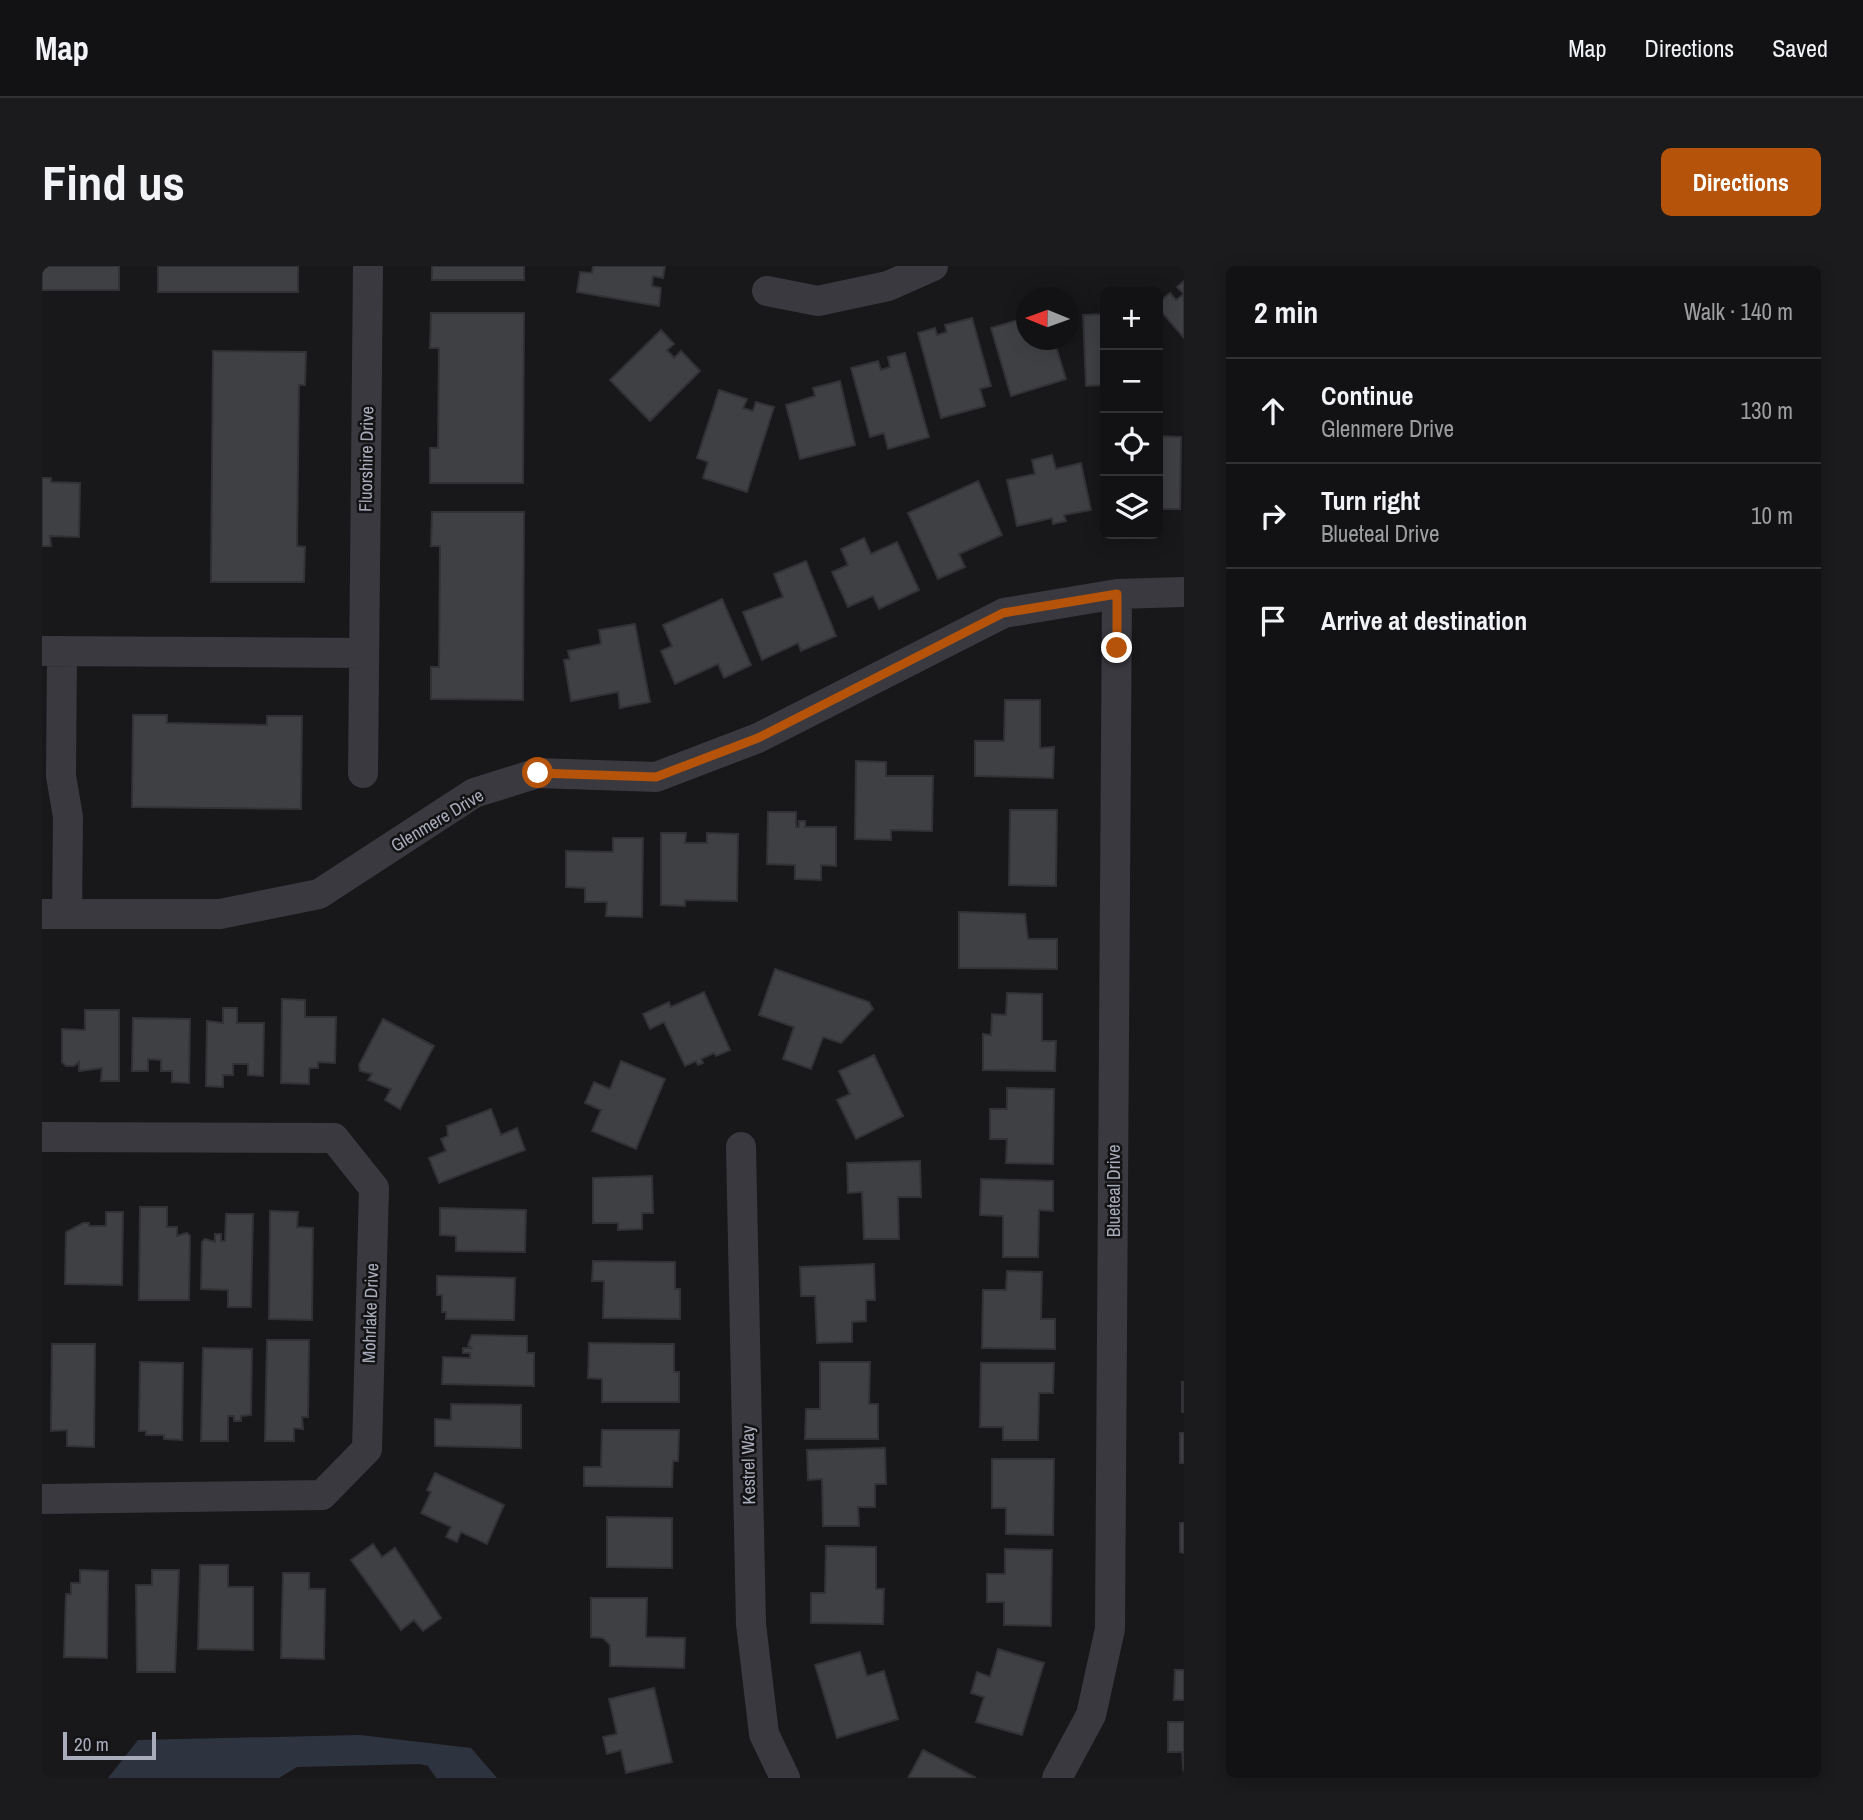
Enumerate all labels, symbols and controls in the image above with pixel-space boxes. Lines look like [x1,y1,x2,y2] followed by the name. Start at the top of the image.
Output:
[35,26,89,70] text: Map
[1568,32,1606,64] text: Map
[1644,32,1734,64] text: Directions
[1772,32,1828,64] text: Saved
[1661,148,1821,216] button: Directions
[42,149,185,215] text: Find us
[1016,287,1079,350] north arrow
[1100,287,1163,539] map controls
[1100,287,1163,350] button: +
[1254,292,1318,332] text: 2 min
[1684,296,1793,327] text: Walk · 140 m
[1100,350,1163,413] button: −
[1321,378,1413,413] text: Continue
[1254,392,1292,430] icon: ahead
[1741,395,1793,426] text: 130 m
[353,406,379,512] street label: Fluorshire Drive
[1100,413,1163,476] button: locate
[1321,413,1454,444] text: Glenmere Drive
[1100,476,1163,539] button: layers
[1321,483,1420,518] text: Turn right
[1254,497,1292,535] icon: right
[1751,500,1793,531] text: 10 m
[1321,518,1439,549] text: Blueteal Drive
[1254,602,1292,640] icon: arrive
[1321,603,1527,638] text: Arrive at destination
[1101,632,1132,663] route end
[522,757,553,788] route start
[386,782,488,858] street label: Glenmere Drive
[1101,1145,1126,1237] street label: Blueteal Drive
[356,1263,384,1363] street label: Mohrlake Drive
[735,1425,761,1505] street label: Kestrel Way
[63,1729,156,1761] scale bar
[74,1731,109,1757] text: 20 m

